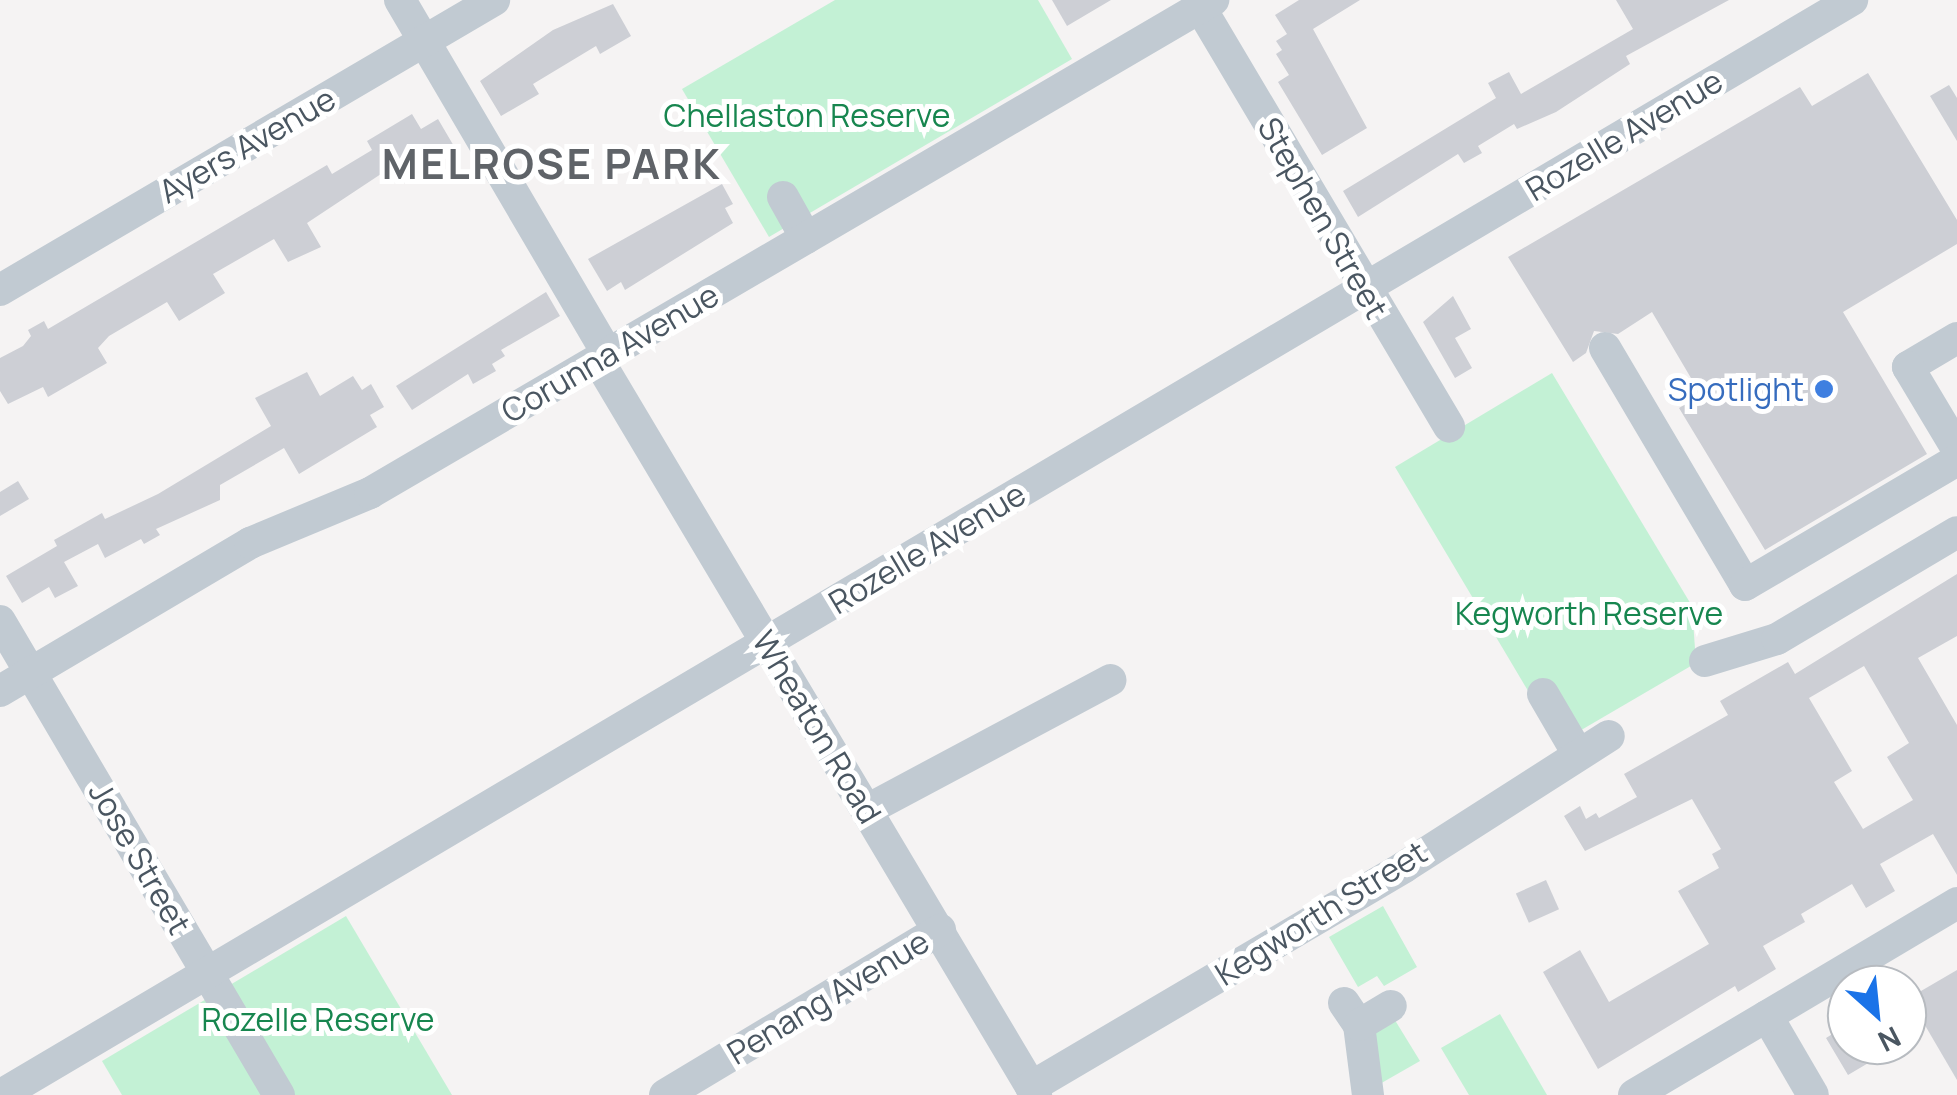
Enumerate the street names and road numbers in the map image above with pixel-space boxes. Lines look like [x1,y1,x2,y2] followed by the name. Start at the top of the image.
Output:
[1519,61,1729,209] street label: Rozelle Avenue
[152,79,342,211] street label: Ayers Avenue
[1250,111,1396,325] street label: Stephen Street
[495,275,725,431] street label: Corunna Avenue
[822,474,1032,622] street label: Rozelle Avenue
[745,624,889,830] street label: Wheaton Road
[81,775,199,941] street label: Jose Street
[1208,833,1434,993] street label: Kegworth Street
[720,922,936,1072] street label: Penang Avenue

